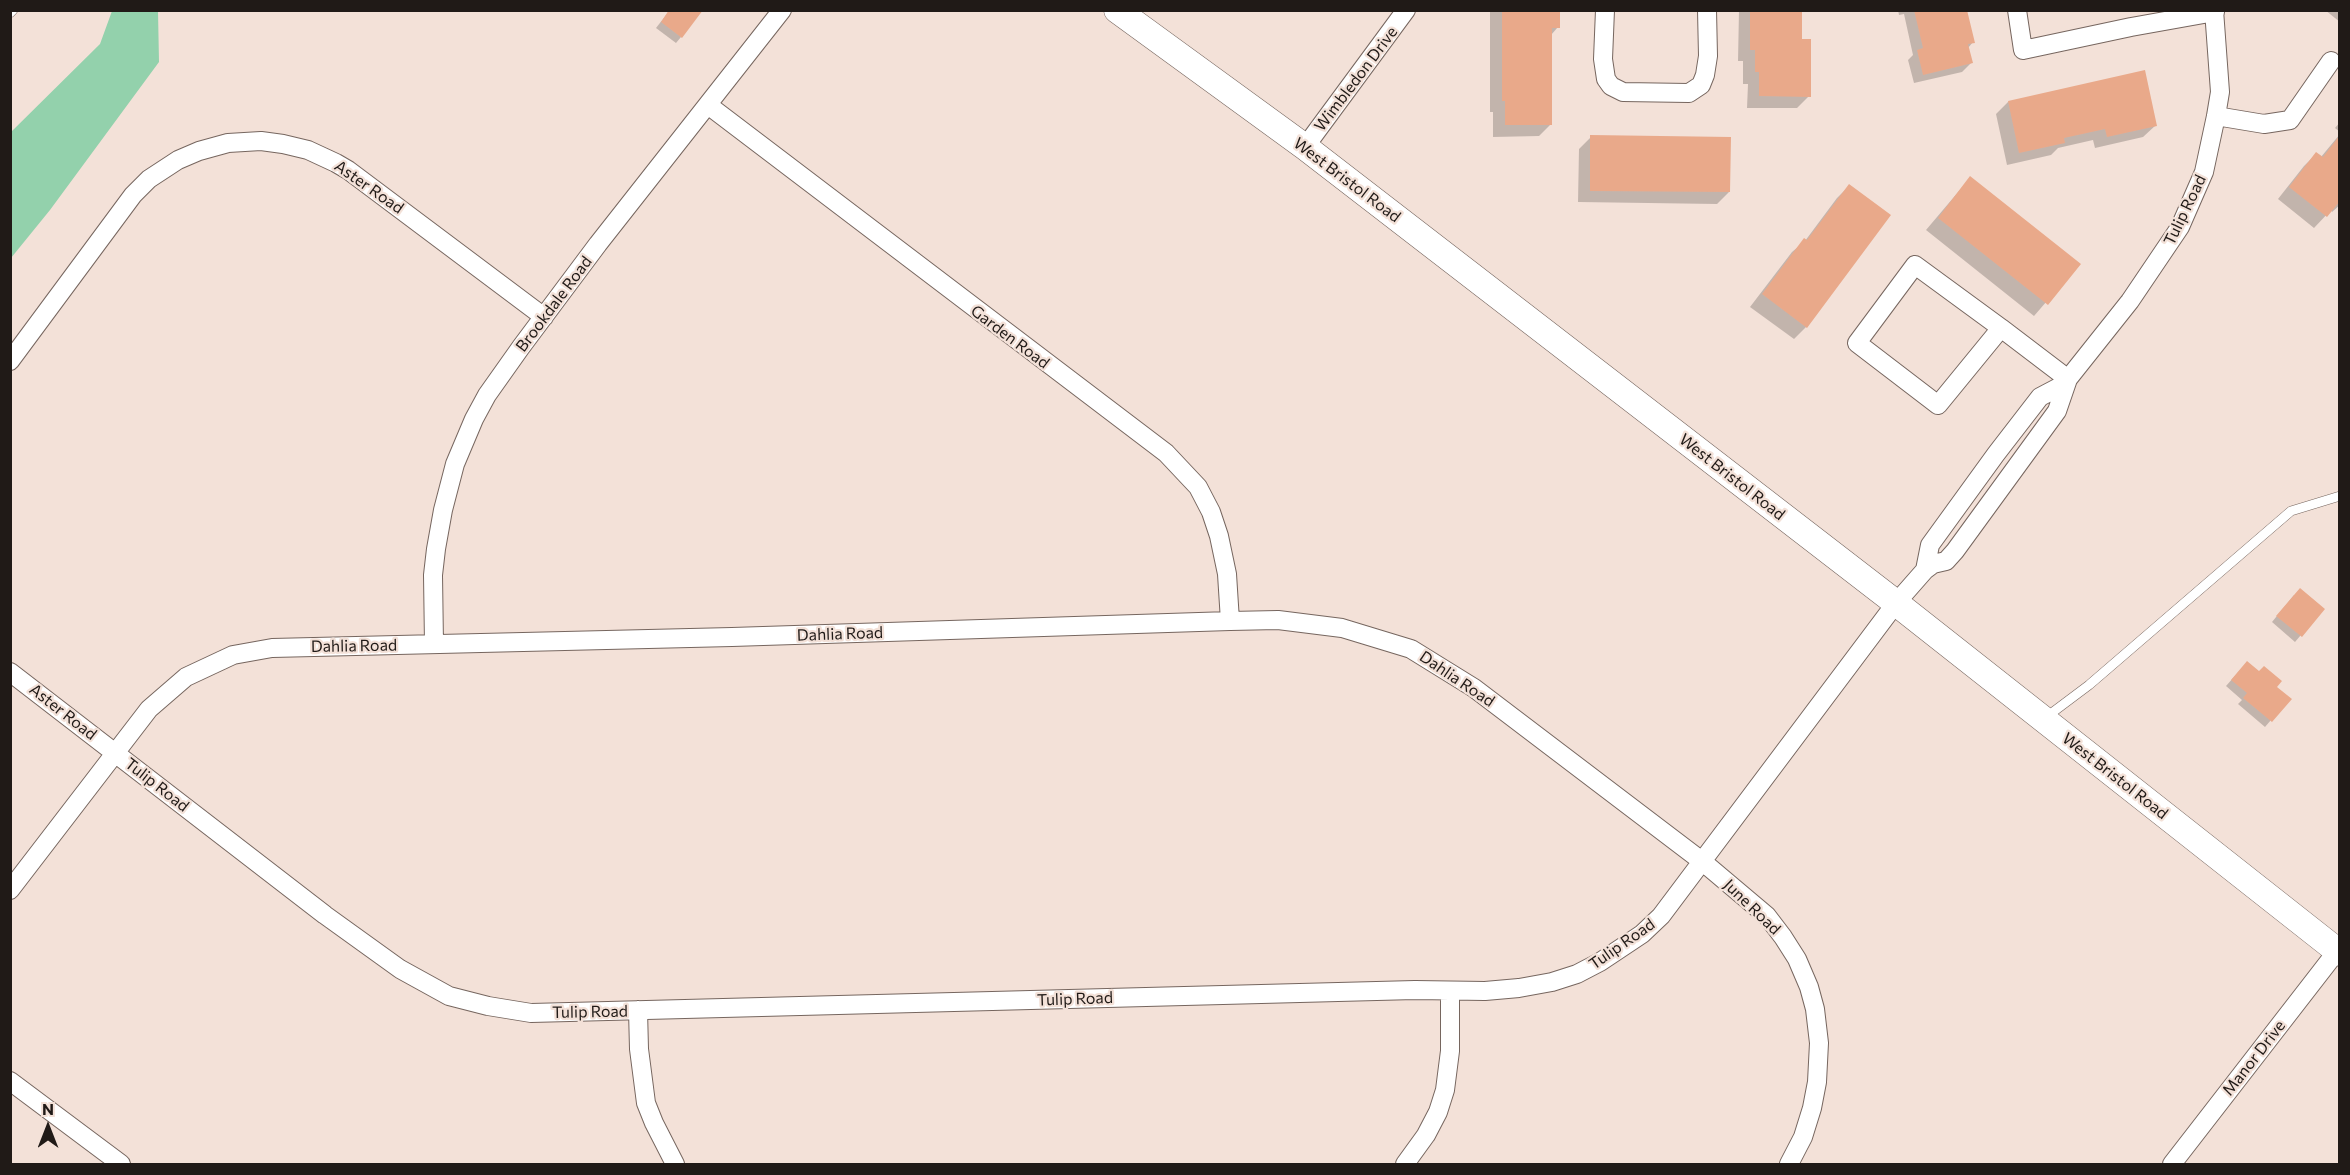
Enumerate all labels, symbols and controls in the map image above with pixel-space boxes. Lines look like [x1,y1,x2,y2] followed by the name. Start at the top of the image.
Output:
[1310,23,1402,135] street label: Wimbledon Drive
[1290,133,1404,227] street label: West Bristol Road
[331,156,407,218] street label: Aster Road
[2160,172,2210,248] street label: Tulip Road
[512,253,596,355] street label: Brookdale Road
[967,301,1053,373] street label: Garden Road
[1675,430,1789,524] street label: West Bristol Road
[797,623,883,645] street label: Dahlia Road
[311,636,397,656] street label: Dahlia Road
[1416,647,1498,711] street label: Dahlia Road
[26,680,100,744] street label: Aster Road
[2058,729,2172,823] street label: West Bristol Road
[121,754,193,816] street label: Tulip Road
[1720,875,1784,939] street label: June Road
[1585,914,1659,974] street label: Tulip Road
[1037,988,1113,1010] street label: Tulip Road
[552,1002,628,1022] street label: Tulip Road
[2219,1016,2289,1100] street label: Manor Drive
[18,1097,78,1157] north arrow
[42,1099,54,1118] text: N

